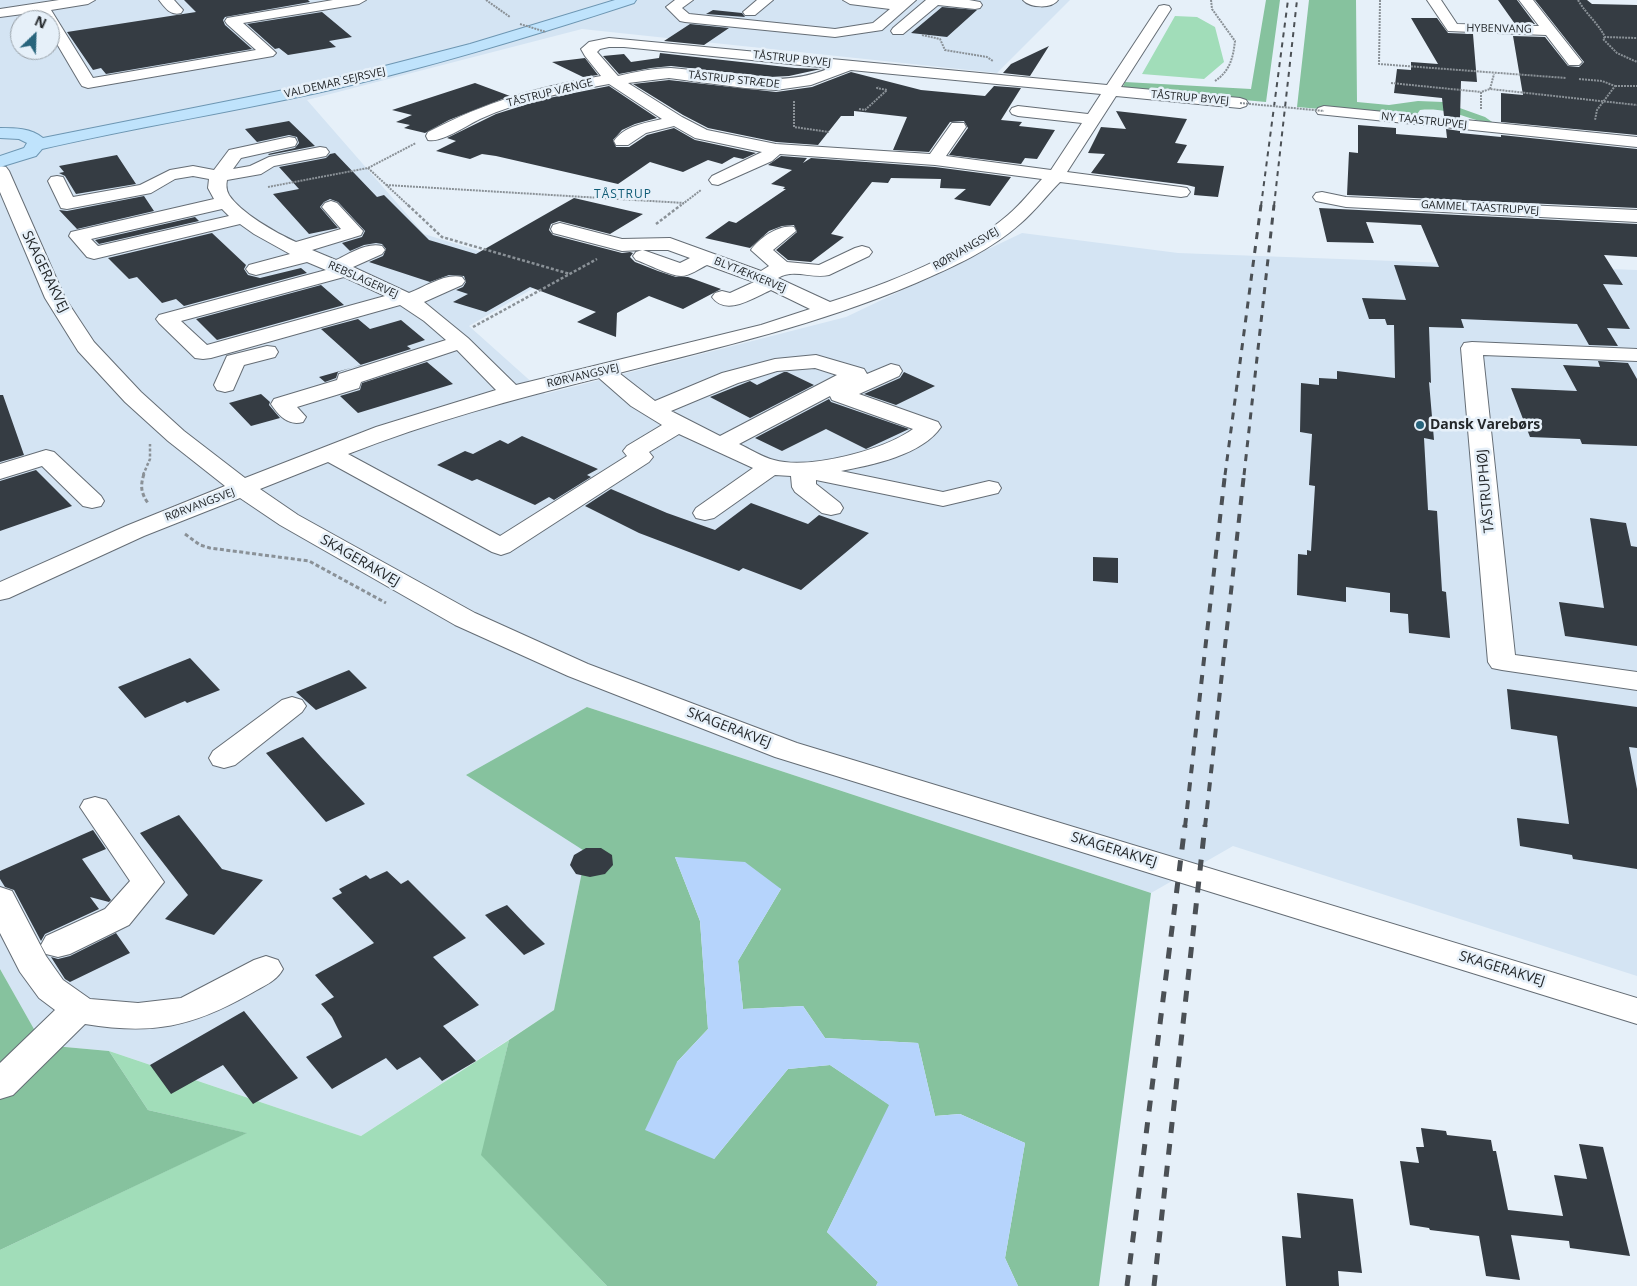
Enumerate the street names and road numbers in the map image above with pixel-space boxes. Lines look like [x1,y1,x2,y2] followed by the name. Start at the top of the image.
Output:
[1466,22,1532,36] street label: HYBENVANG
[752,48,832,70] street label: TÅSTRUP BYVEJ
[283,65,387,101] street label: VALDEMAR SEJRSVEJ
[688,69,780,91] street label: TÅSTRUP STRÆDE
[506,76,594,110] street label: TÅSTRUP VÆNGE
[1150,88,1230,108] street label: TÅSTRUP BYVEJ
[1380,110,1468,132] street label: NY TAASTRUPVEJ
[1420,198,1540,218] street label: GAMMEL TAASTRUPVEJ
[931,225,1001,273] street label: RØRVANGSVEJ
[18,228,72,316] street label: SKAGERAKVEJ
[712,255,788,295] street label: BLYTÆKKERVEJ
[326,259,400,301] street label: REBSLAGERVEJ
[546,361,620,391] street label: RØRVANGSVEJ
[1474,448,1498,534] street label: TÅSTRUPHØJ
[163,486,237,524] street label: RØRVANGSVEJ
[317,531,403,591] street label: SKAGERAKVEJ
[684,704,774,752] street label: SKAGERAKVEJ
[1069,829,1159,871] street label: SKAGERAKVEJ
[1457,948,1547,990] street label: SKAGERAKVEJ

